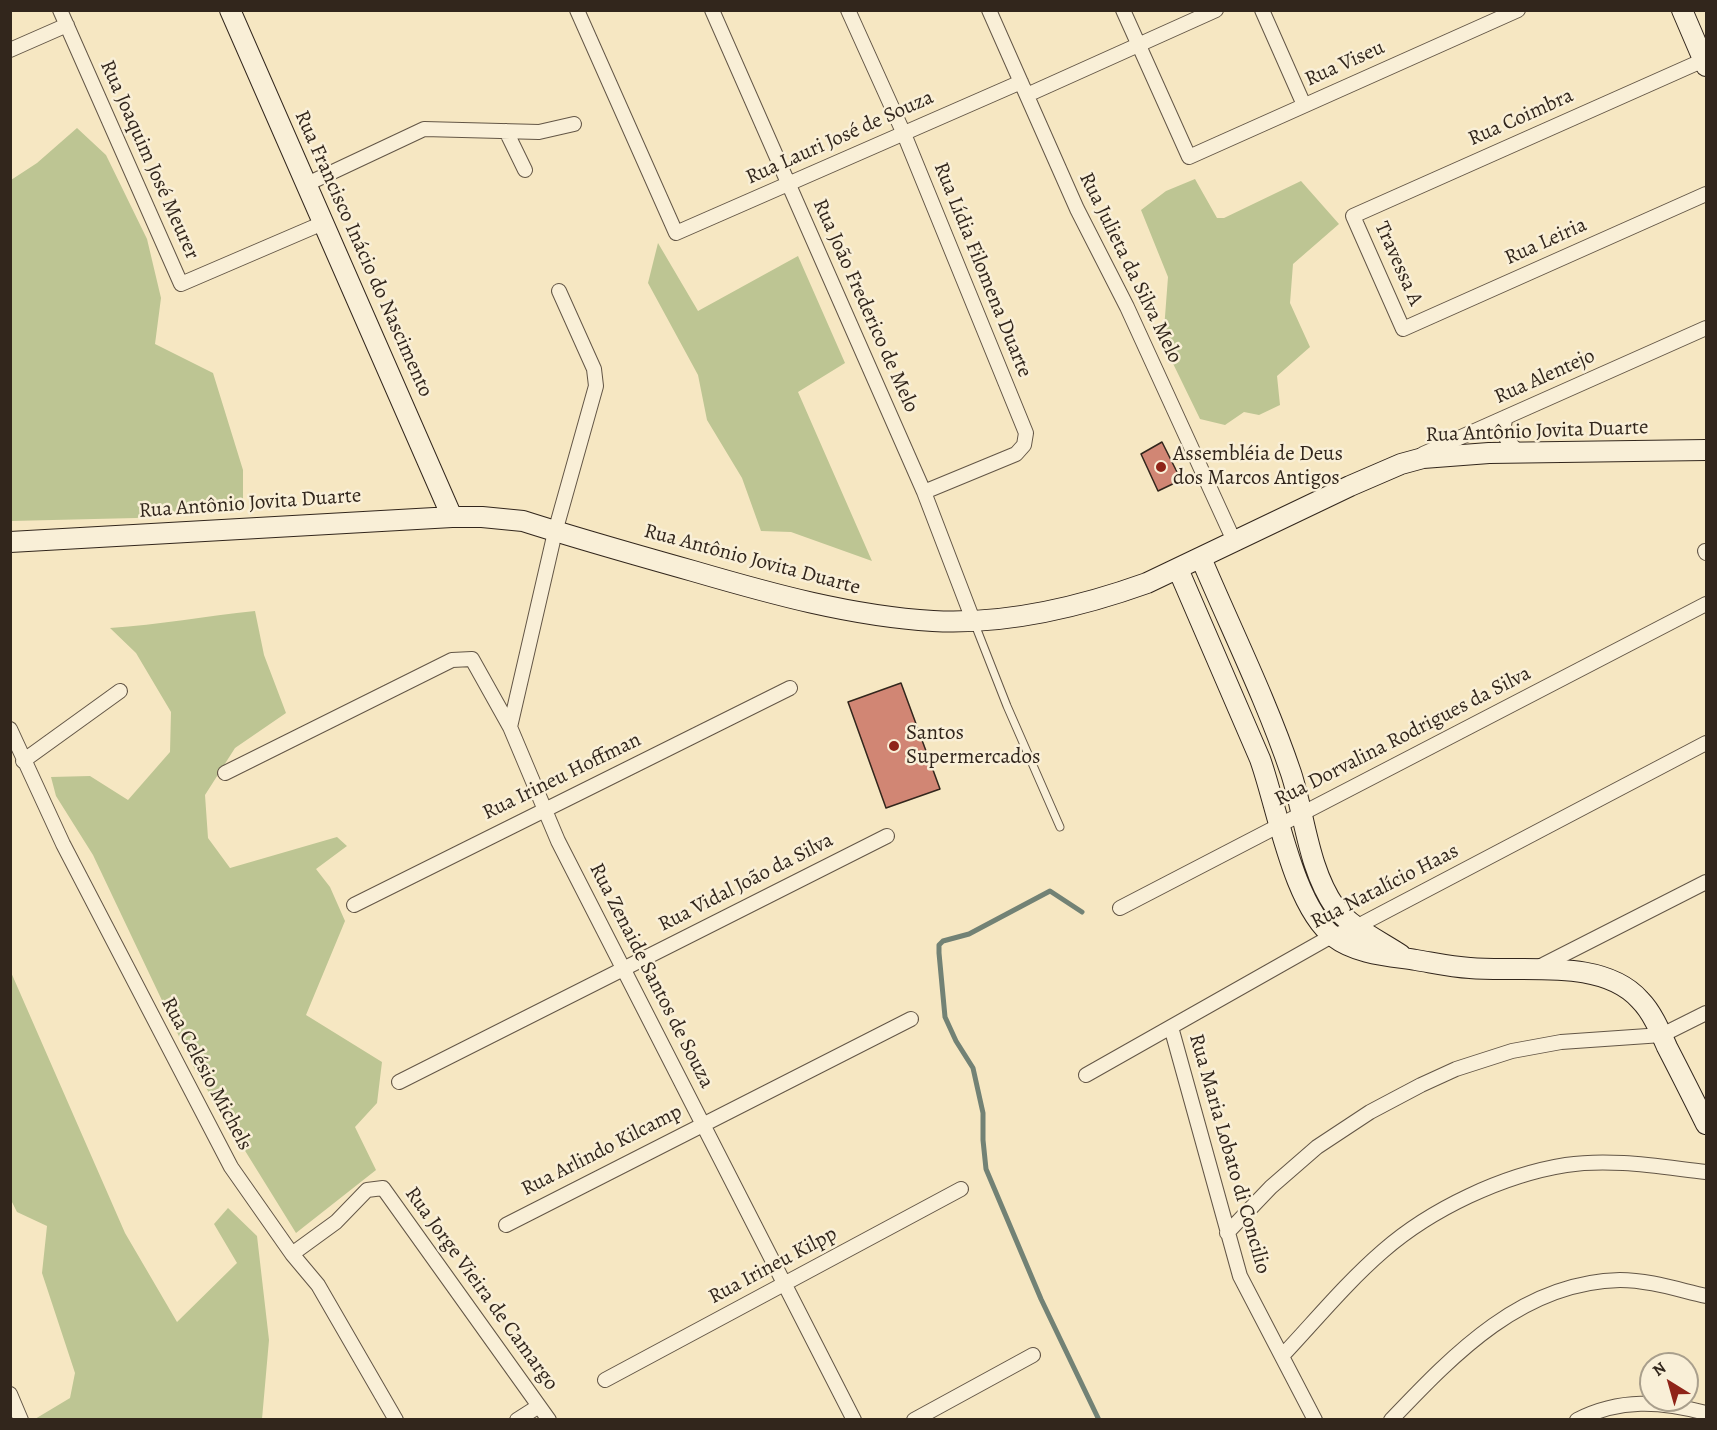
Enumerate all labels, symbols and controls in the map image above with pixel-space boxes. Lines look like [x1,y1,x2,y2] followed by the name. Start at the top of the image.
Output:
[1301,35,1389,93] street label: Rua Viseu
[94,56,204,264] street label: Rua Joaquim José Meurer
[1465,84,1577,152] street label: Rua Coimbra
[742,85,938,191] street label: Rua Lauri José de Souza
[288,107,438,401] street label: Rua Francisco Inácio do Nascimento
[927,159,1037,381] street label: Rua Lídia Filomena Duarte
[1073,169,1187,367] street label: Rua Julieta da Silva Melo
[807,195,923,417] street label: Rua João Frederico de Melo
[1501,213,1591,271] street label: Rua Leiria
[1368,218,1428,310] street label: Travessa A
[1491,344,1599,410] street label: Rua Alentejo
[1425,416,1649,448] street label: Rua Antônio Jovita Duarte
[1173,442,1343,492] place label: Assembléia de Deus dos Marcos Antigos
[1154,460,1168,474] marker: Assembléia de Deus dos Marcos Antigos
[138,484,362,524] street label: Rua Antônio Jovita Duarte
[641,519,863,601] street label: Rua Antônio Jovita Duarte
[1271,661,1535,813] street label: Rua Dorvalina Rodrigues da Silva
[906,721,1040,771] place label: Santos Supermercados
[479,728,645,826] street label: Rua Irineu Hoffman
[887,739,901,753] marker: Santos Supermercados
[654,828,838,938] street label: Rua Vidal João da Silva
[1307,839,1463,935] street label: Rua Natalício Haas
[583,859,719,1093] street label: Rua Zenaide Santos de Souza
[155,993,257,1155] street label: Rua Celésio Michels
[1183,1031,1275,1277] street label: Rua Maria Lobato di Concilio
[517,1100,687,1202] street label: Rua Arlindo Kilcamp
[399,1182,563,1396] street label: Rua Jorge Vieira de Camargo
[705,1222,841,1310] street label: Rua Irineu Kilpp
[1639,1352,1699,1412] north arrow
[1648,1357,1671,1382] text: N

